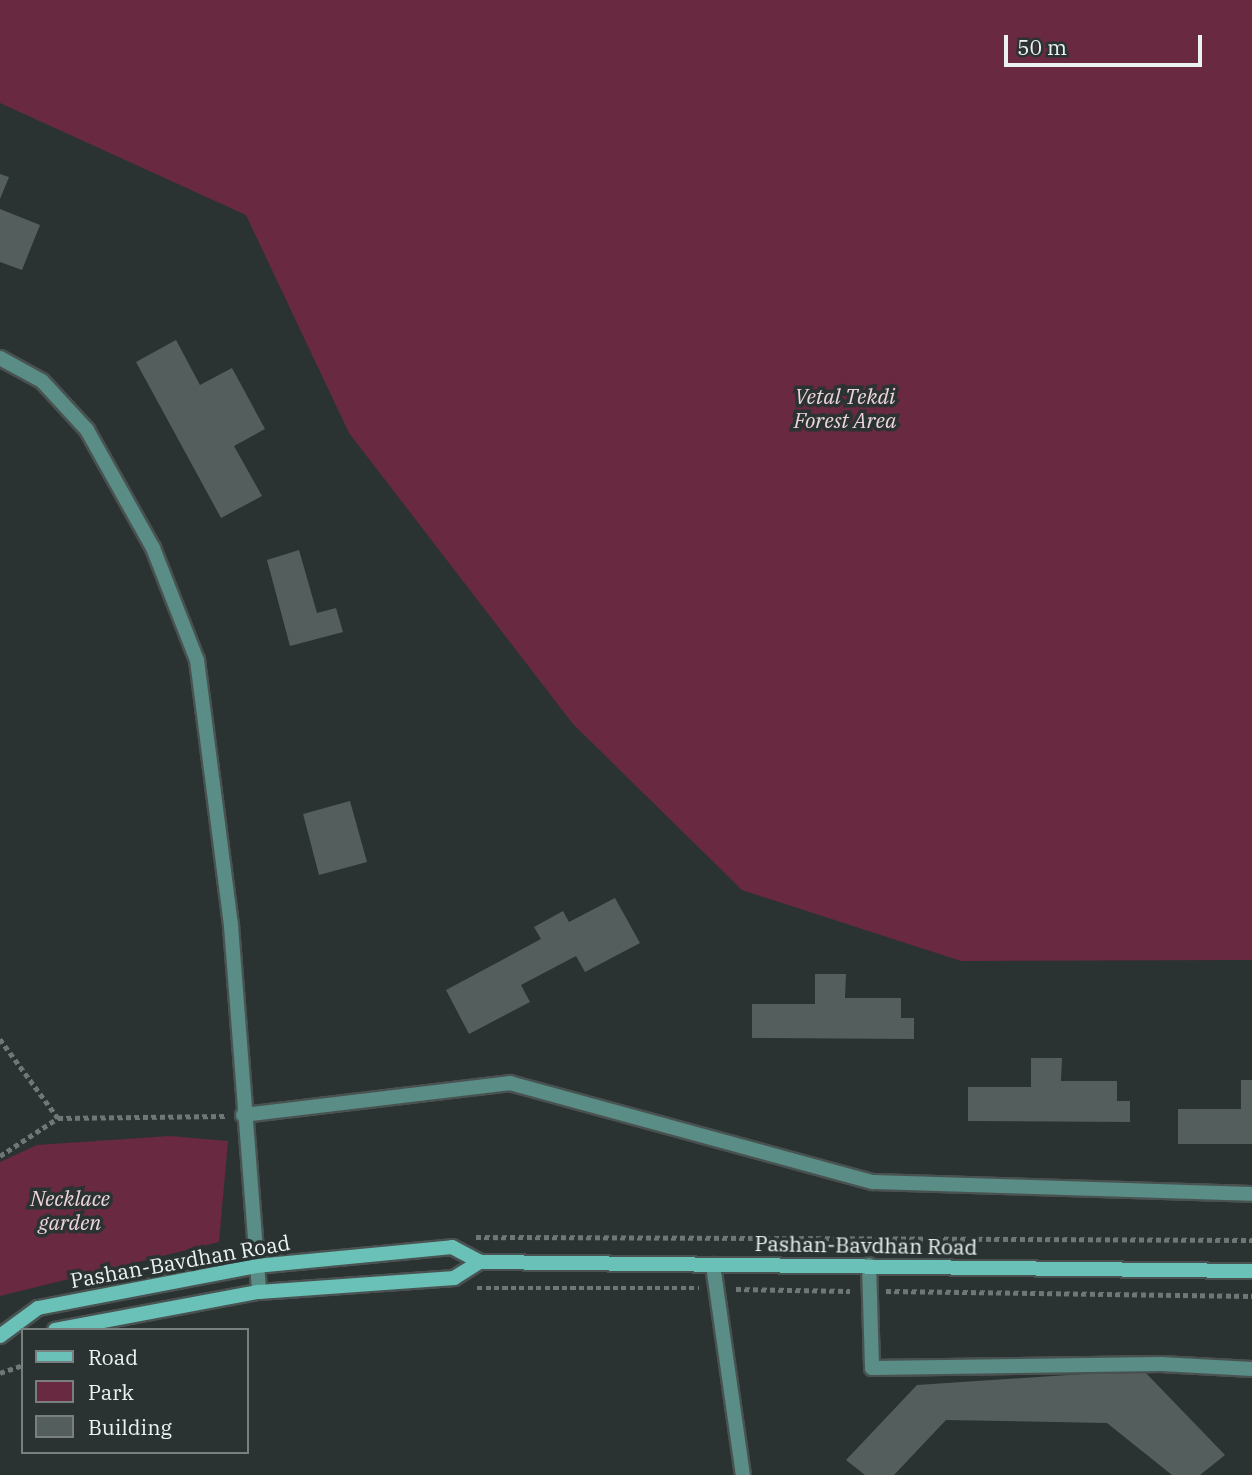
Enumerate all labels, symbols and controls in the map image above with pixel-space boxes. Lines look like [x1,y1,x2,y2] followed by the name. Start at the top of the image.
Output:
[1007,21,1205,65] scale bar
[1017,33,1067,61] text: 50 m
[794,383,896,433] park label: Vetal Tekdi Forest Area
[30,1185,110,1235] park label: Necklace garden
[68,1229,292,1293] street label: Pashan-Bavdhan Road
[754,1230,978,1260] street label: Pashan-Bavdhan Road
[21,1328,248,1454] legend
[88,1343,138,1371] text: Road
[88,1378,134,1406] text: Park
[88,1413,172,1441] text: Building

